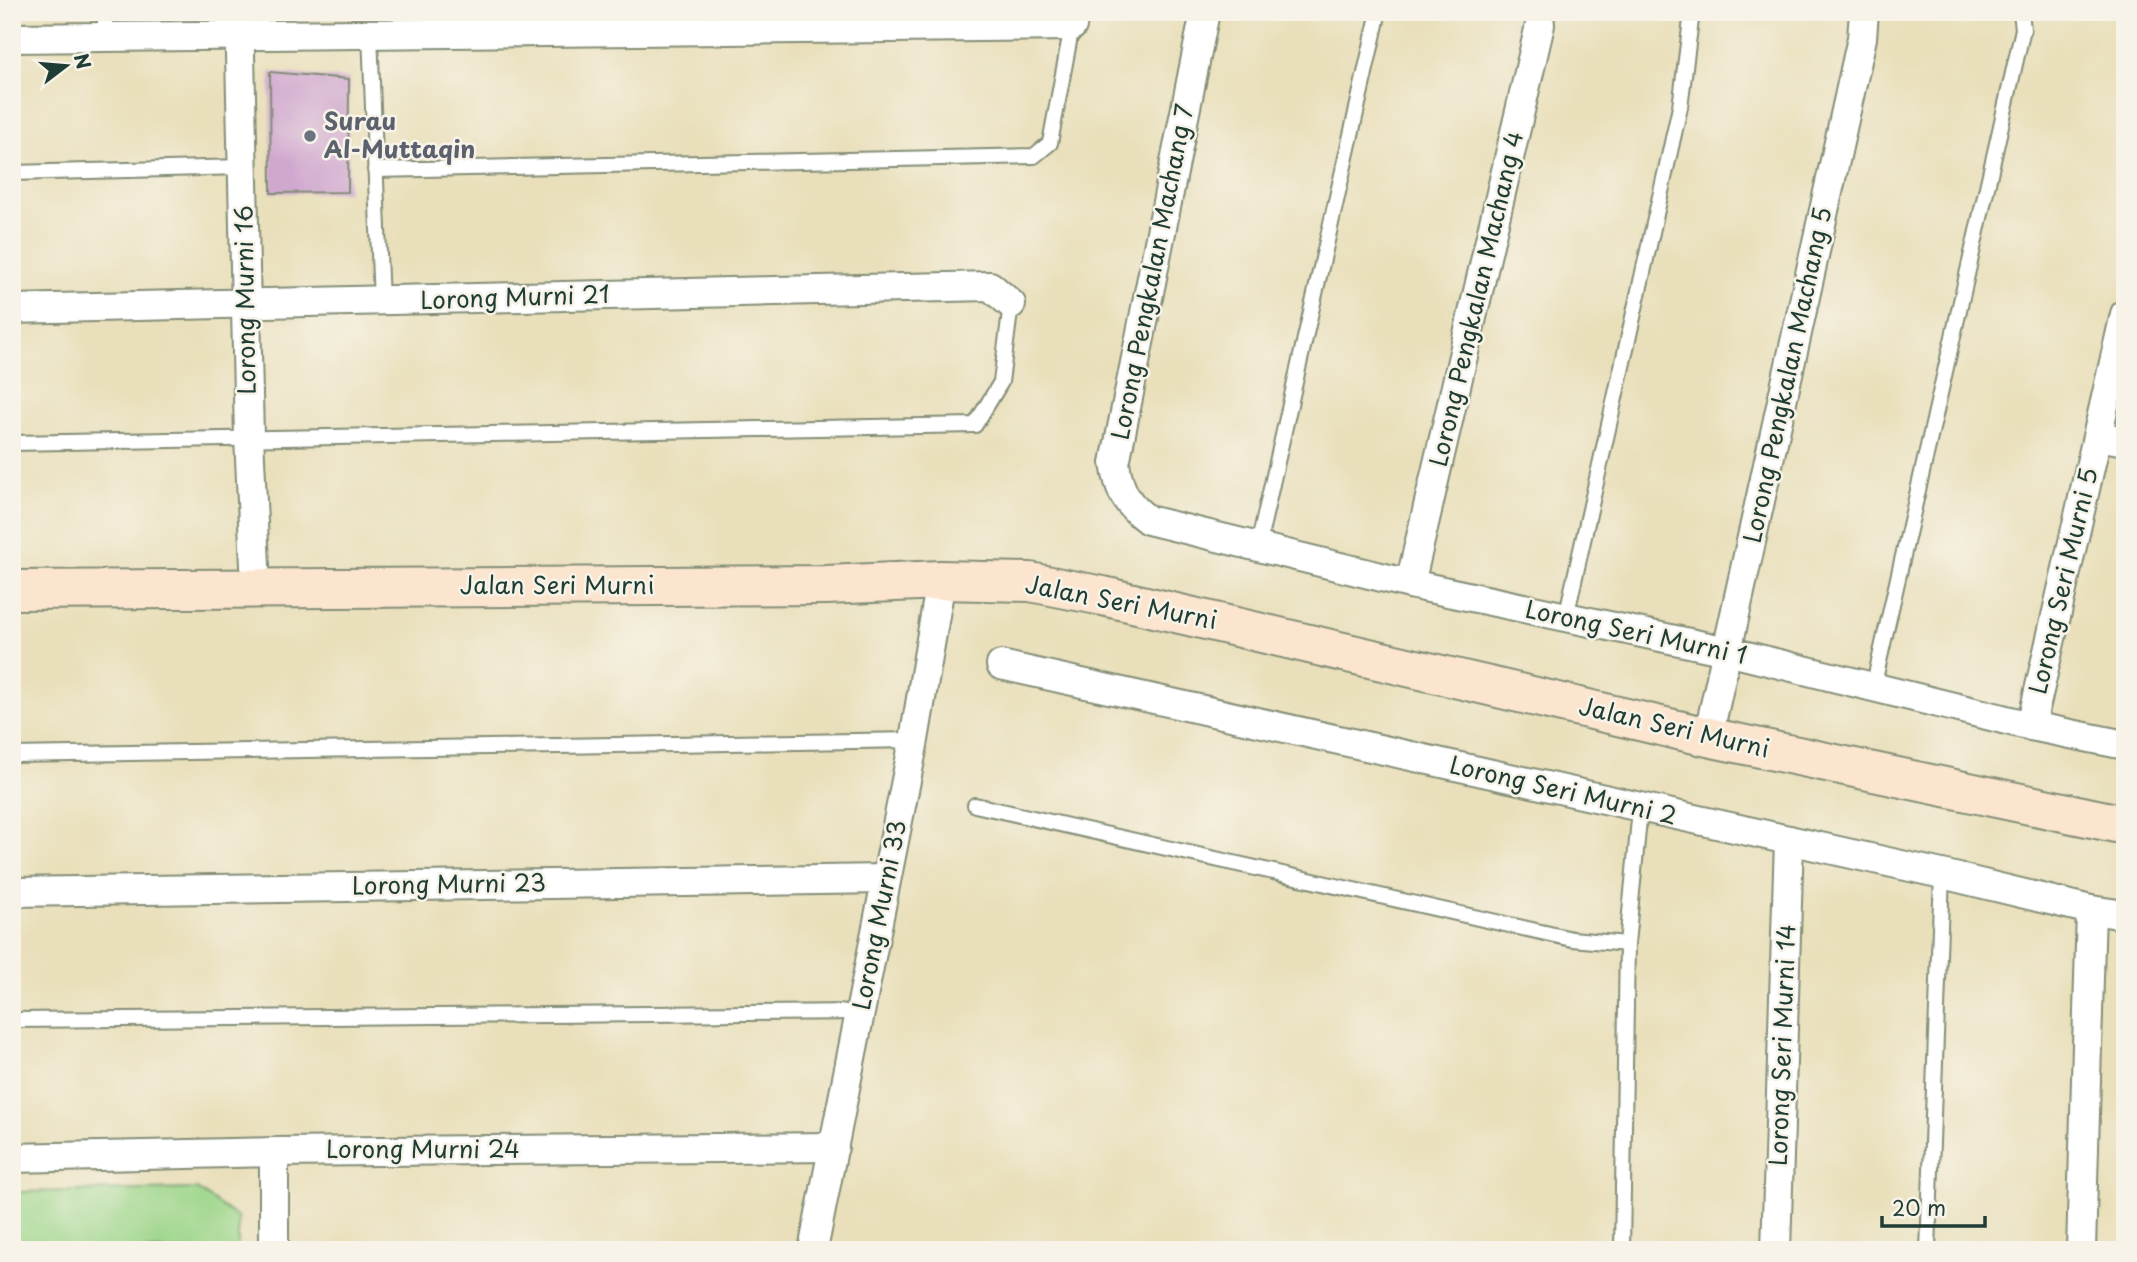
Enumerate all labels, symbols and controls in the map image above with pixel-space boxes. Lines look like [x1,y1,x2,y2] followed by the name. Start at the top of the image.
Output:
[32,32,102,102] north arrow
[68,50,99,72] text: N
[1101,100,1201,443] street label: Lorong Pengkalan Machang 7
[324,102,475,166] place label: Surau Al-Muttaqin
[1419,127,1531,470] street label: Lorong Pengkalan Machang 4
[302,128,318,144] marker: Surau Al-Muttaqin
[1733,203,1839,546] street label: Lorong Pengkalan Machang 5
[224,205,264,395] street label: Lorong Murni 16
[420,275,610,317] street label: Lorong Murni 21
[2018,464,2106,697] street label: Lorong Seri Murni 5
[1022,565,1220,637] street label: Jalan Seri Murni
[460,566,654,602] street label: Jalan Seri Murni
[1522,590,1751,672] street label: Lorong Seri Murni 1
[1576,687,1773,765] street label: Jalan Seri Murni
[1446,745,1681,833] street label: Lorong Seri Murni 2
[842,816,914,1013] street label: Lorong Murni 33
[352,863,546,903] street label: Lorong Murni 23
[1759,923,1803,1166] street label: Lorong Seri Murni 14
[326,1130,520,1166] street label: Lorong Murni 24
[1882,1185,1985,1229] scale bar
[1892,1191,1946,1223] text: 20 m

